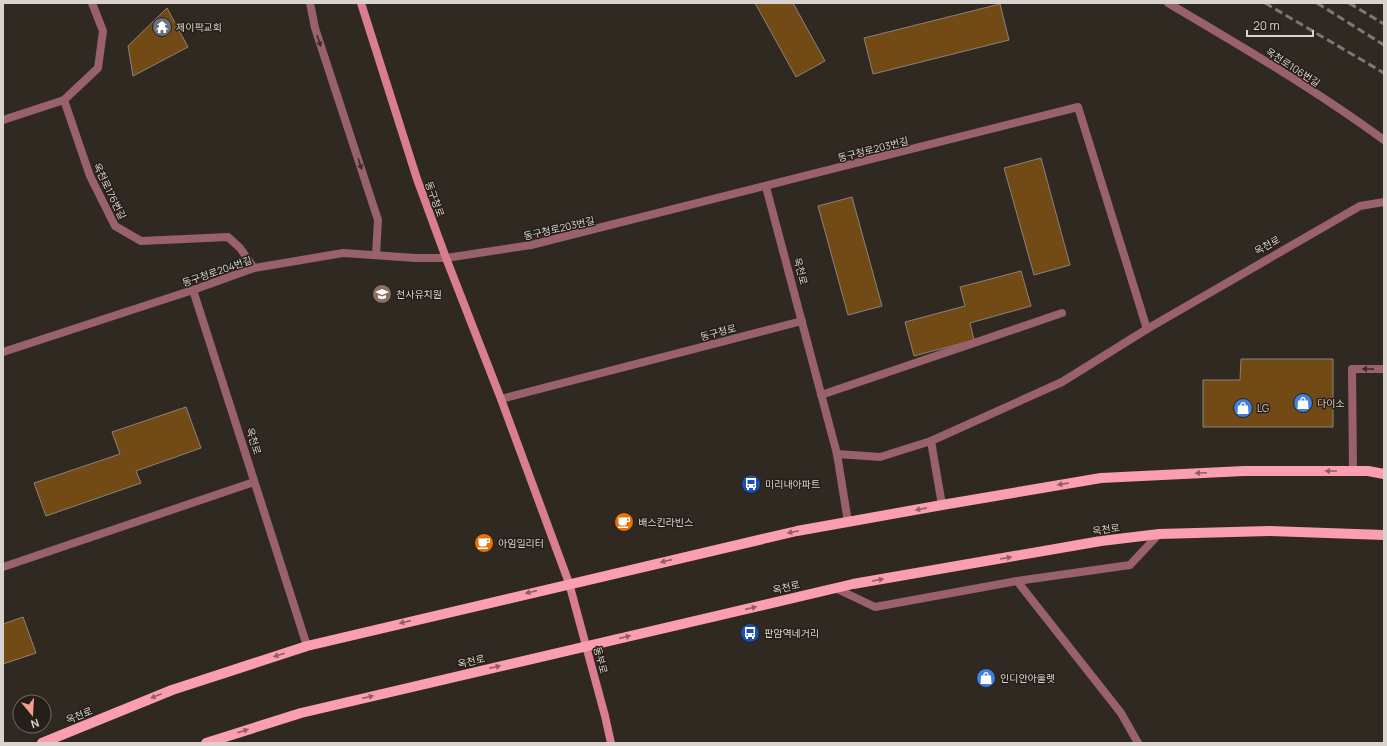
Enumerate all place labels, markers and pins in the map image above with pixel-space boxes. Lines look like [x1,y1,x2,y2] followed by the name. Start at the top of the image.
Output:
[151,16,173,38] temple icon: 제이팍교회
[176,20,222,34] place label: 제이팍교회
[371,283,393,305] school or university icon: 천사유치원
[396,287,442,301] place label: 천사유치원
[1292,392,1314,414] shop icon: 다이소
[1317,396,1345,410] place label: 다이소
[1232,397,1254,419] shop icon: LG
[1257,401,1269,415] place label: LG
[740,473,762,495] bus stop icon: 미리내아파트
[765,477,820,491] place label: 미리내아파트
[613,511,635,533] cafe icon: 배스킨라빈스
[638,515,693,529] place label: 배스킨라빈스
[473,532,495,554] cafe icon: 아임일리터
[498,536,544,550] place label: 아임일리터
[739,622,761,644] bus stop icon: 판암역네거리
[764,626,819,640] place label: 판암역네거리
[975,667,997,689] shop icon: 인디안아울렛
[1000,671,1055,685] place label: 인디안아울렛

